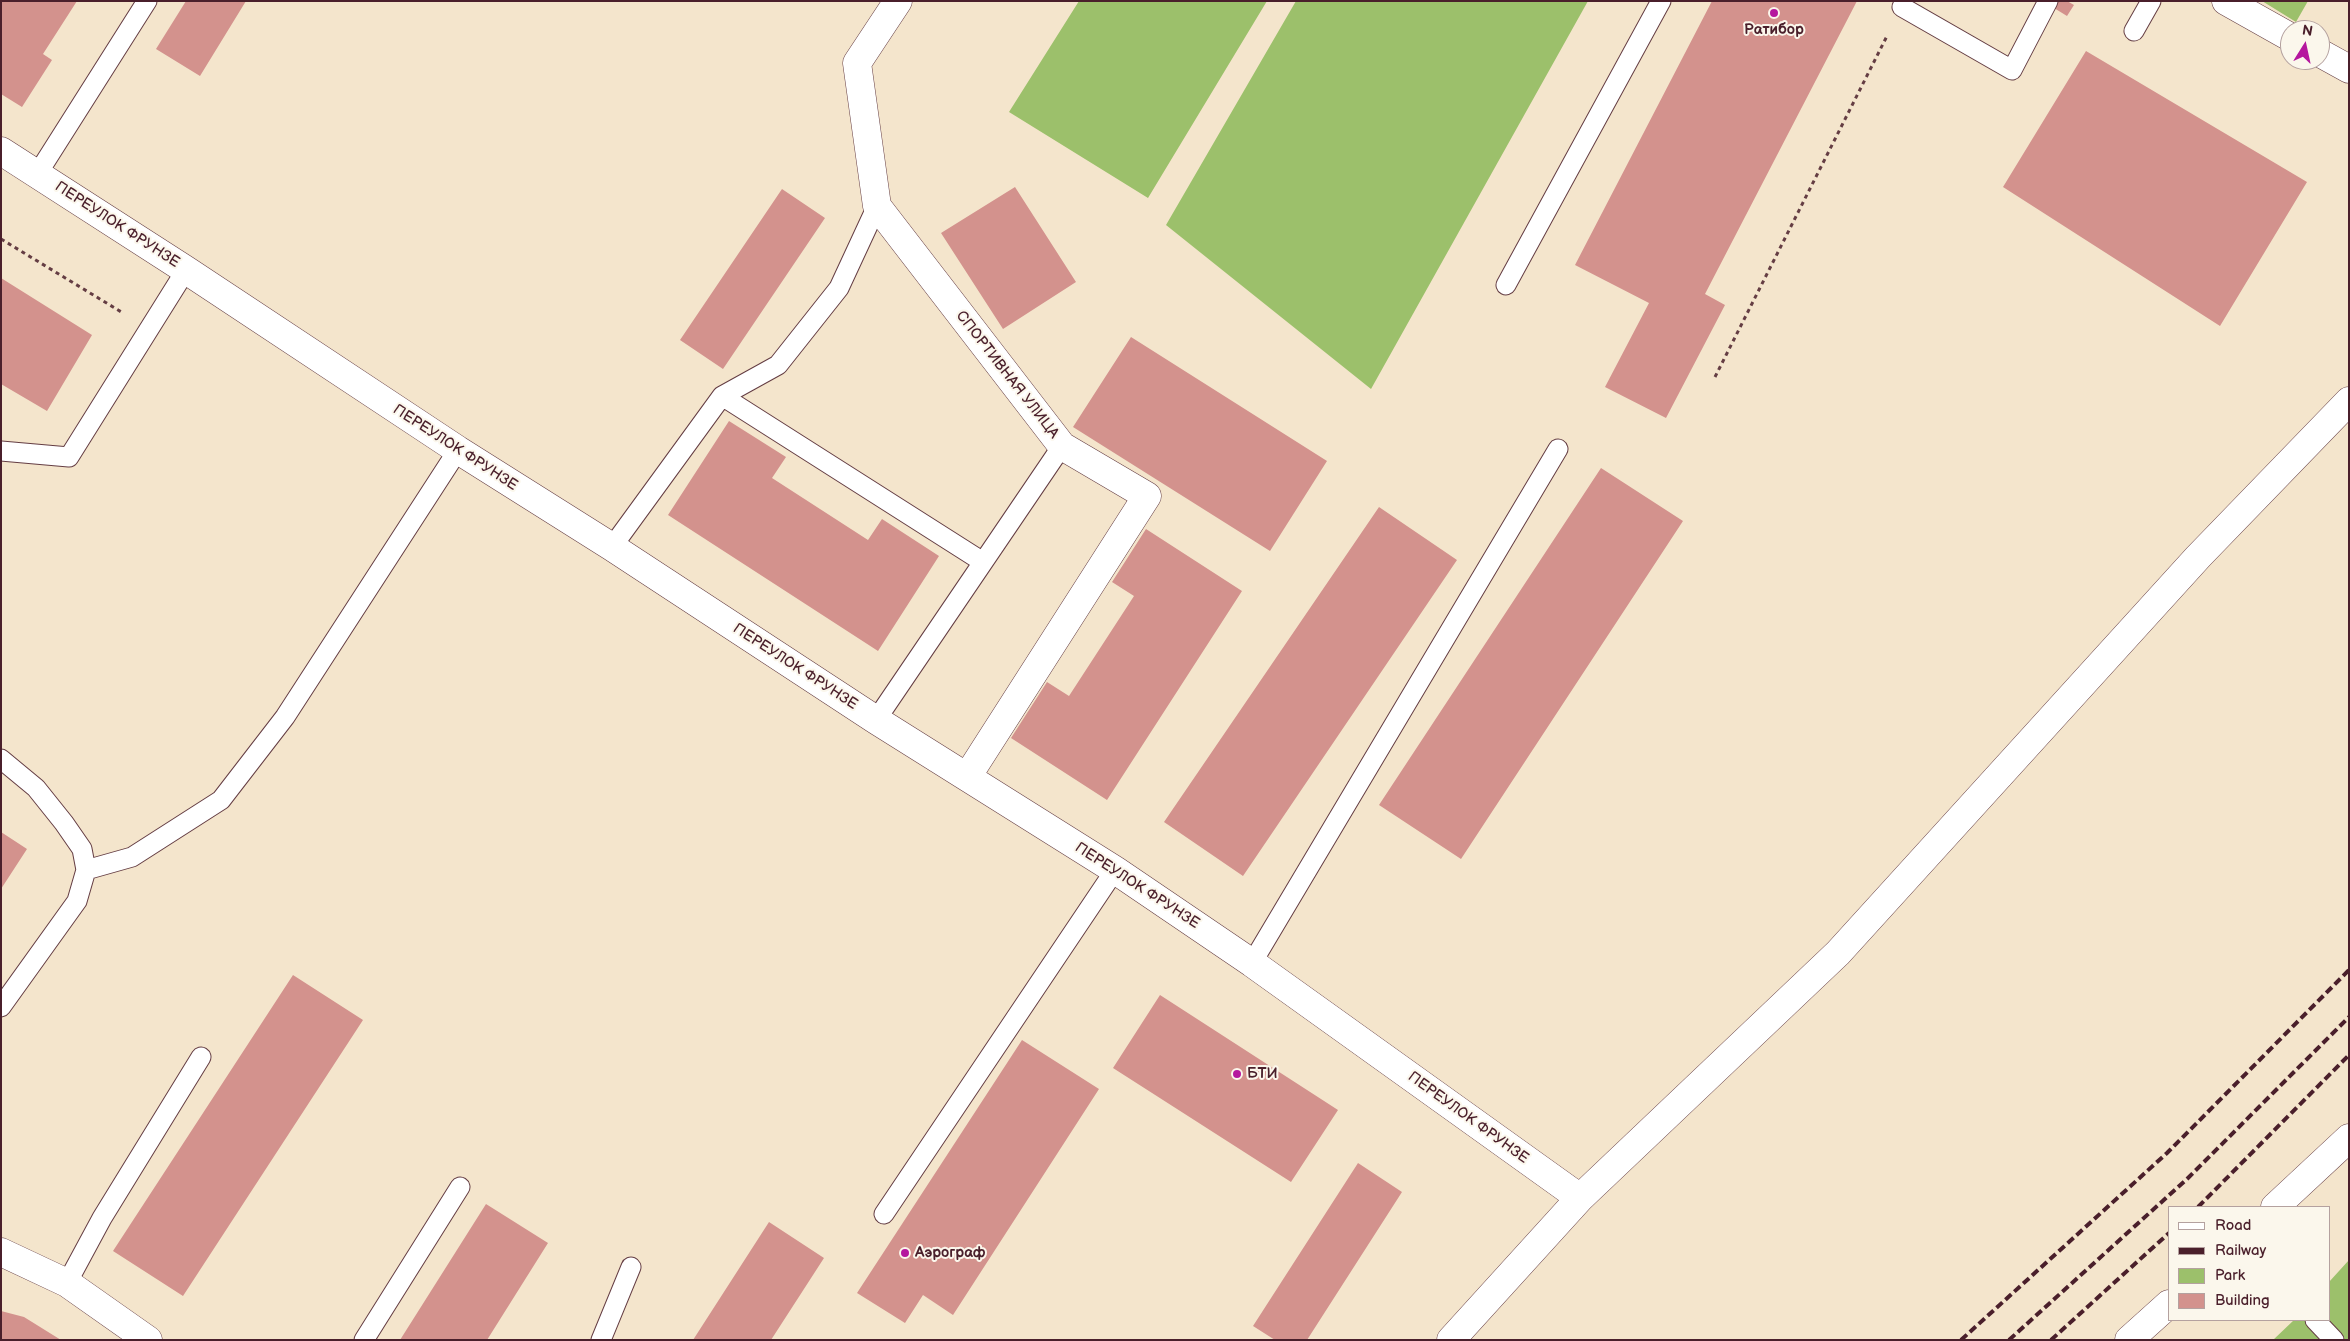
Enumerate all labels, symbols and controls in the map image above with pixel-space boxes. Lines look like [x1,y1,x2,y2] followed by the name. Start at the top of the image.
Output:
[1768,7,1780,19] marker: Ратибор
[2280,20,2330,70] north arrow
[1744,21,1804,39] place label: Ратибор
[2301,21,2314,40] text: N
[51,178,183,272] street label: ПЕРЕУЛОК ФРУНЗЕ
[952,308,1062,442] street label: СПОРТИВНАЯ УЛИЦА
[389,401,521,495] street label: ПЕРЕУЛОК ФРУНЗЕ
[729,620,861,714] street label: ПЕРЕУЛОК ФРУНЗЕ
[1071,839,1203,933] street label: ПЕРЕУЛОК ФРУНЗЕ
[1247,1065,1278,1083] place label: БТИ
[1231,1068,1243,1080] marker: БТИ
[1404,1068,1532,1168] street label: ПЕРЕУЛОК ФРУНЗЕ
[2168,1206,2330,1321] legend
[2215,1216,2251,1235] text: Road
[2215,1241,2266,1260] text: Railway
[915,1244,986,1262] place label: Аэрограф
[899,1247,911,1259] marker: Аэрограф
[2215,1266,2245,1285] text: Park
[2215,1291,2270,1310] text: Building

